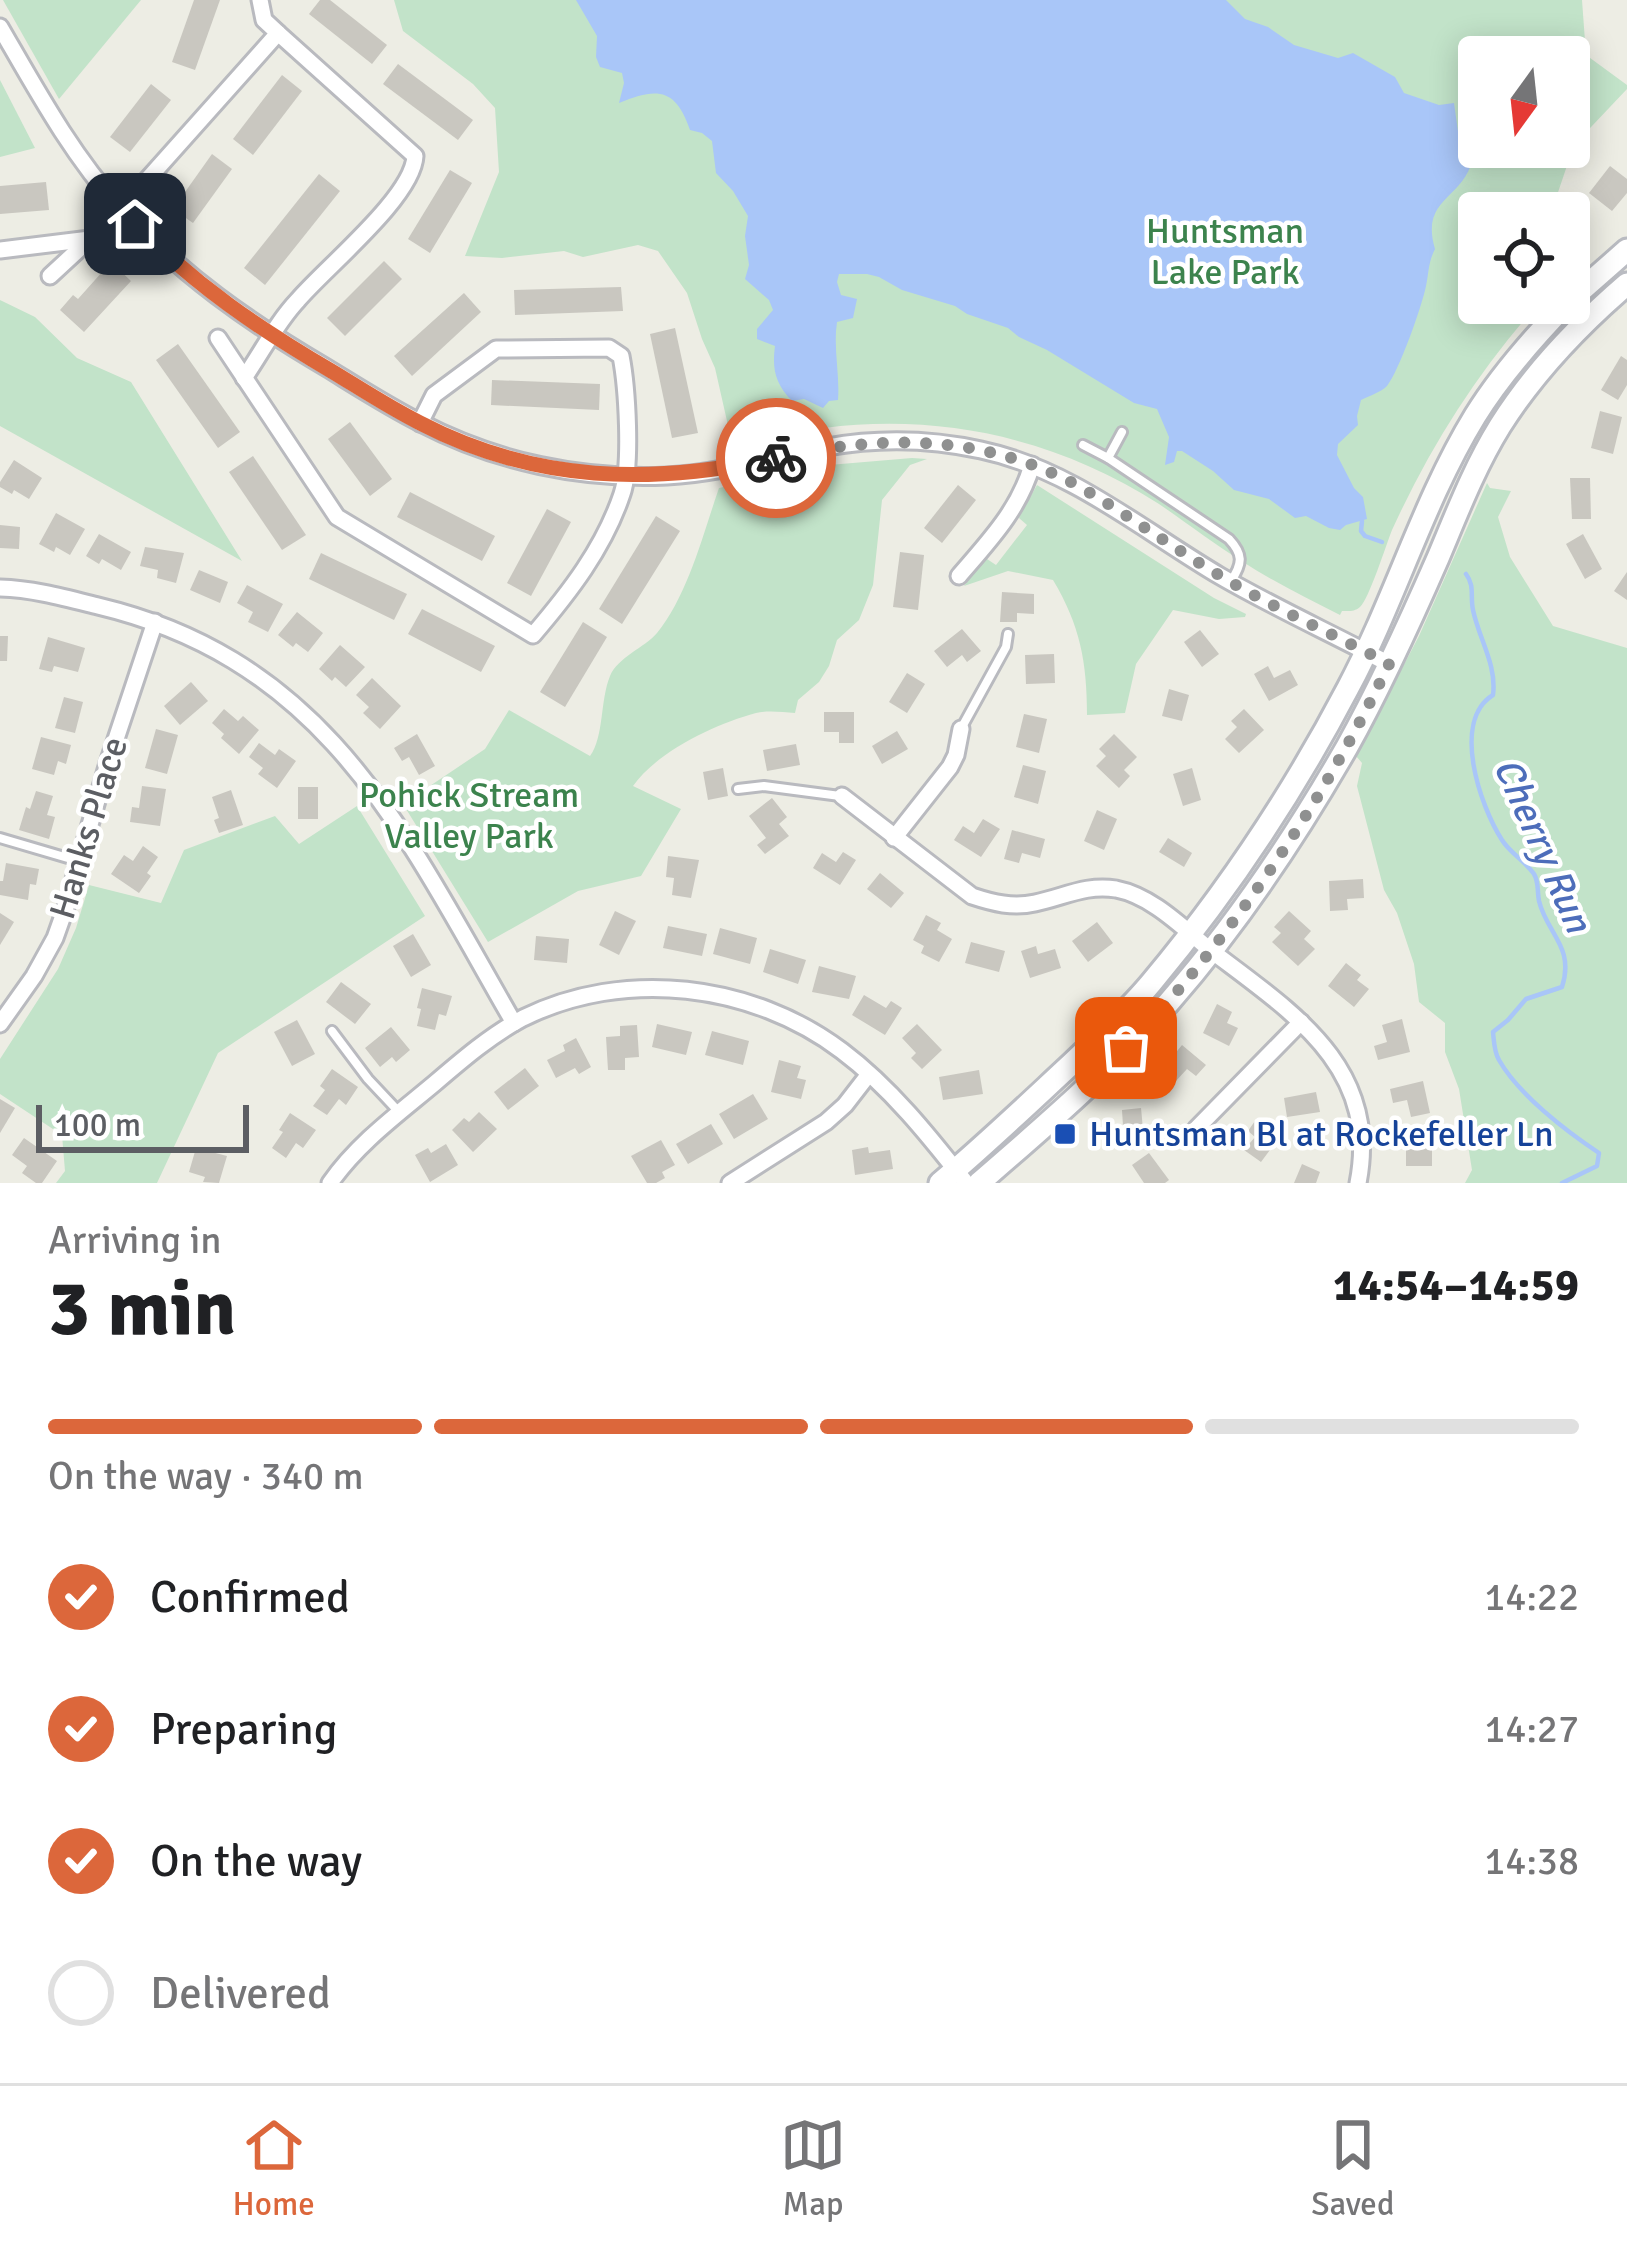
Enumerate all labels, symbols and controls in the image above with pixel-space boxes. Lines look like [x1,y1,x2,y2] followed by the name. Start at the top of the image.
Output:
[1458,36,1590,168] north arrow
[1458,36,1590,324] map controls
[84,173,186,275] pin
[102,191,168,257] icon: home
[1458,192,1590,324] button: locate
[1146,209,1304,295] park label: Huntsman Lake Park
[716,398,836,518] courier
[743,425,809,491] icon: bike
[40,732,138,924] street label: Hanks Place
[1483,750,1603,941] water label: Cherry Run
[359,773,579,859] park label: Pohick Stream Valley Park
[1075,997,1177,1099] pin
[1093,1015,1159,1081] icon: bag
[36,1099,249,1152] scale bar
[54,1105,141,1146] text: 100 m
[1089,1112,1554,1157] place label: Huntsman Bl at Rockefeller Ln
[1052,1121,1078,1147] marker: Huntsman Bl at Rockefeller Ln
[48,1216,222,1264] text: Arriving in
[1333,1258,1579,1313] text: 14:54–14:59
[48,1261,236,1357] text: 3 min
[48,1452,364,1500] text: On the way · 340 m
[48,1564,114,1630] icon: check
[150,1570,350,1625] text: Confirmed
[1484,1573,1579,1621] text: 14:22
[48,1696,114,1762] icon: check
[150,1702,338,1757] text: Preparing
[1484,1705,1579,1753] text: 14:27
[48,1828,114,1894] icon: check
[150,1834,362,1889] text: On the way
[1484,1837,1579,1885] text: 14:38
[150,1966,331,2021] text: Delivered
[233,2112,315,2225] tab: Home
[780,2112,846,2225] tab: Map
[1311,2112,1394,2225] tab: Saved

